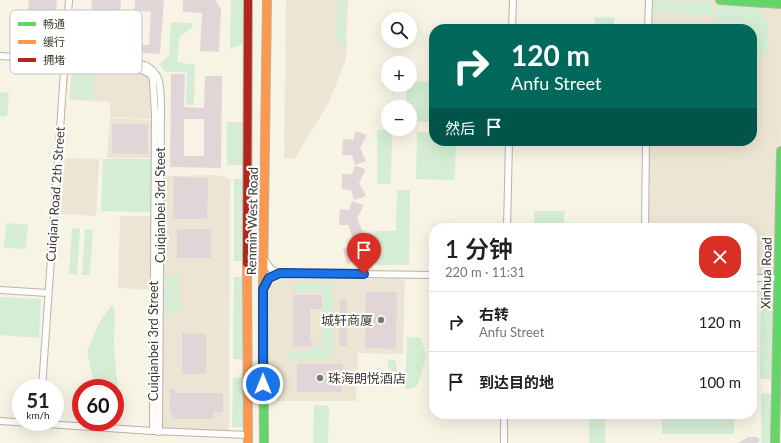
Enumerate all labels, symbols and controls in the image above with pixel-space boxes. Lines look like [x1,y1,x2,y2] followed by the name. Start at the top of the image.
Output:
[10,10,142,74] legend
[381,12,417,136] map controls
[381,12,417,48] button: search
[43,17,65,30] text: 畅通
[43,35,65,48] text: 缓行
[511,38,590,72] text: 120 m
[445,40,497,92] icon: right
[43,53,65,66] text: 拥堵
[381,56,417,92] button: +
[511,72,601,94] text: Anfu Street
[381,100,417,136] button: −
[483,116,505,138] icon: arrive
[445,119,475,137] text: 然后
[42,125,68,262] street label: Cuiqian Road 2th Street
[152,147,168,263] street label: Cuiqianbei 3rd Steet
[243,167,261,275] street label: Renmin West Road
[347,233,381,274] pin
[445,234,513,263] text: 1 分钟
[699,236,741,278] button: close
[757,237,775,309] street label: Xinhua Road
[353,239,375,261] icon: arrive
[445,264,525,280] text: 220 m · 11:31
[145,280,161,401] street label: Cuiqianbei 3rd Street
[479,305,509,323] text: 右转
[445,311,467,333] icon: right
[321,312,373,328] place label: 城轩商厦
[699,313,741,331] text: 120 m
[376,315,386,325] marker: 城轩商厦
[479,324,544,340] text: Anfu Street
[242,363,284,405] position arrow
[328,370,406,386] place label: 珠海朗悦酒店
[445,371,467,393] icon: arrive
[315,373,325,383] marker: 珠海朗悦酒店
[479,373,554,391] text: 到达目的地
[699,373,741,391] text: 100 m
[72,379,124,431] speed limit sign: 60
[26,388,50,412] text: 51
[26,409,50,421] text: km/h

